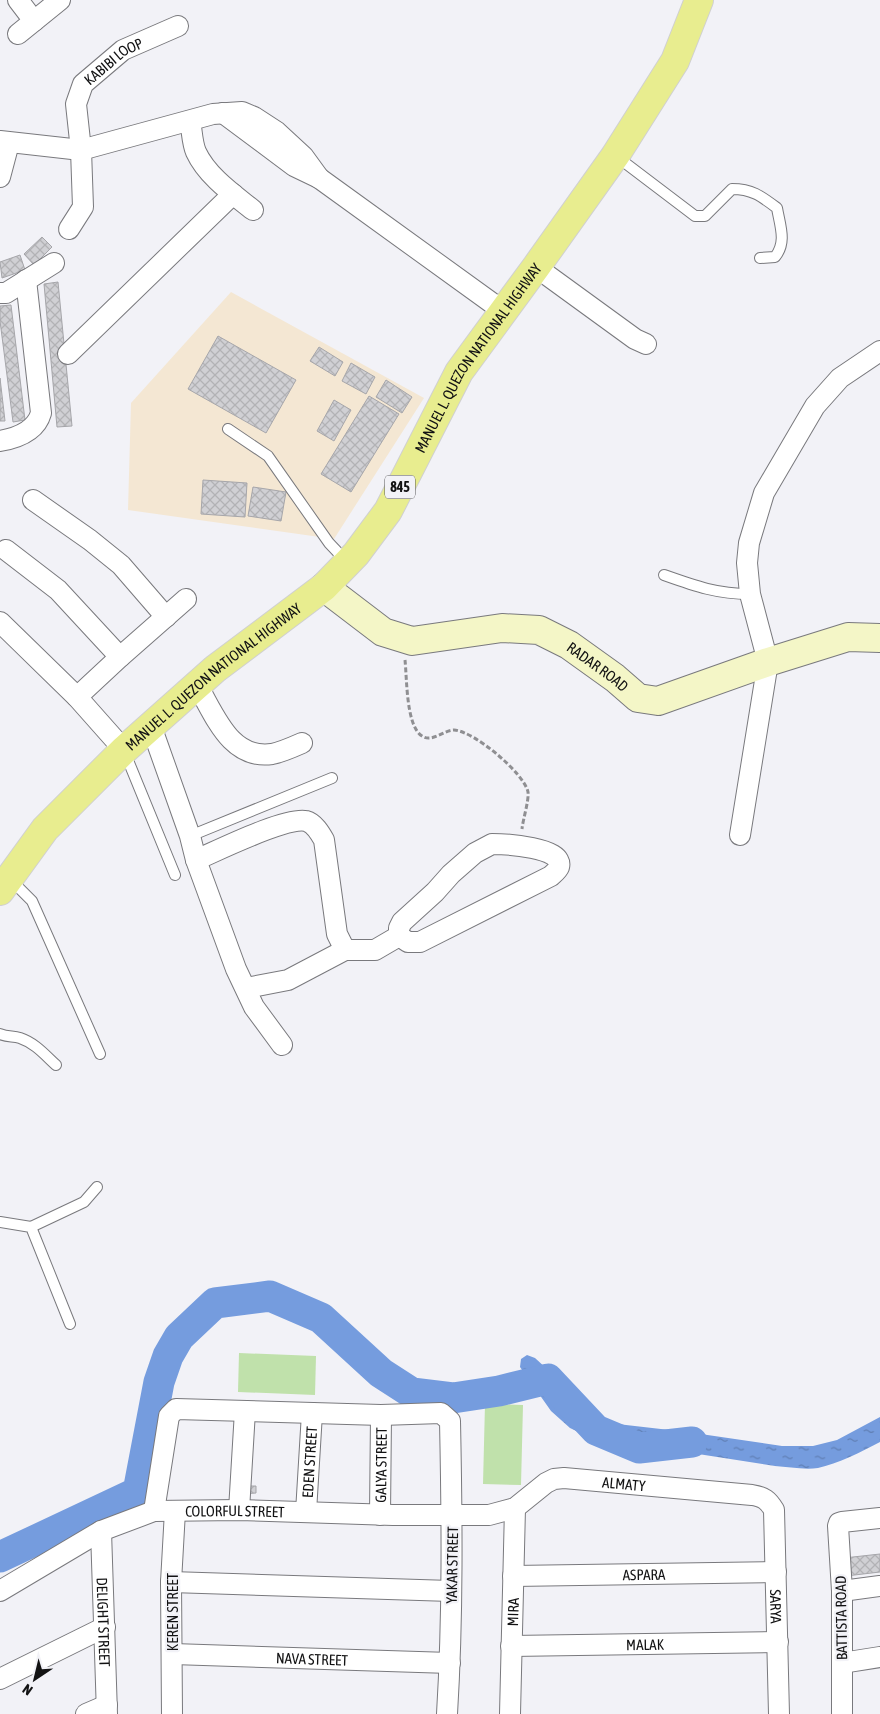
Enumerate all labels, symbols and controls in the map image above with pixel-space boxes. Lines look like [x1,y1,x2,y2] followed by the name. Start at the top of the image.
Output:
[80,34,145,88] street label: KABIBI LOOP
[411,259,545,456] street label: MANUEL L. QUEZON NATIONAL HIGHWAY
[385,476,415,498] road number: 845
[122,599,304,753] street label: MANUEL L. QUEZON NATIONAL HIGHWAY
[564,638,632,694] street label: RADAR ROAD
[298,1425,320,1498] street label: EDEN STREET
[372,1427,389,1503] street label: GALYA STREET
[601,1473,646,1494] street label: ALMATY
[185,1501,285,1520] street label: COLORFUL STREET
[443,1526,461,1604] street label: YAKAR STREET
[623,1565,666,1583] street label: ASPARA
[164,1572,181,1651] street label: KEREN STREET
[832,1576,850,1660] street label: BATTISTA ROAD
[94,1577,114,1667] street label: DELIGHT STREET
[767,1589,785,1624] street label: SARYA
[504,1597,521,1627] street label: MIRA
[626,1635,665,1653] street label: MALAK
[276,1649,349,1668] street label: NAVA STREET
[10,1654,60,1704] north arrow
[20,1681,36,1699] text: N

